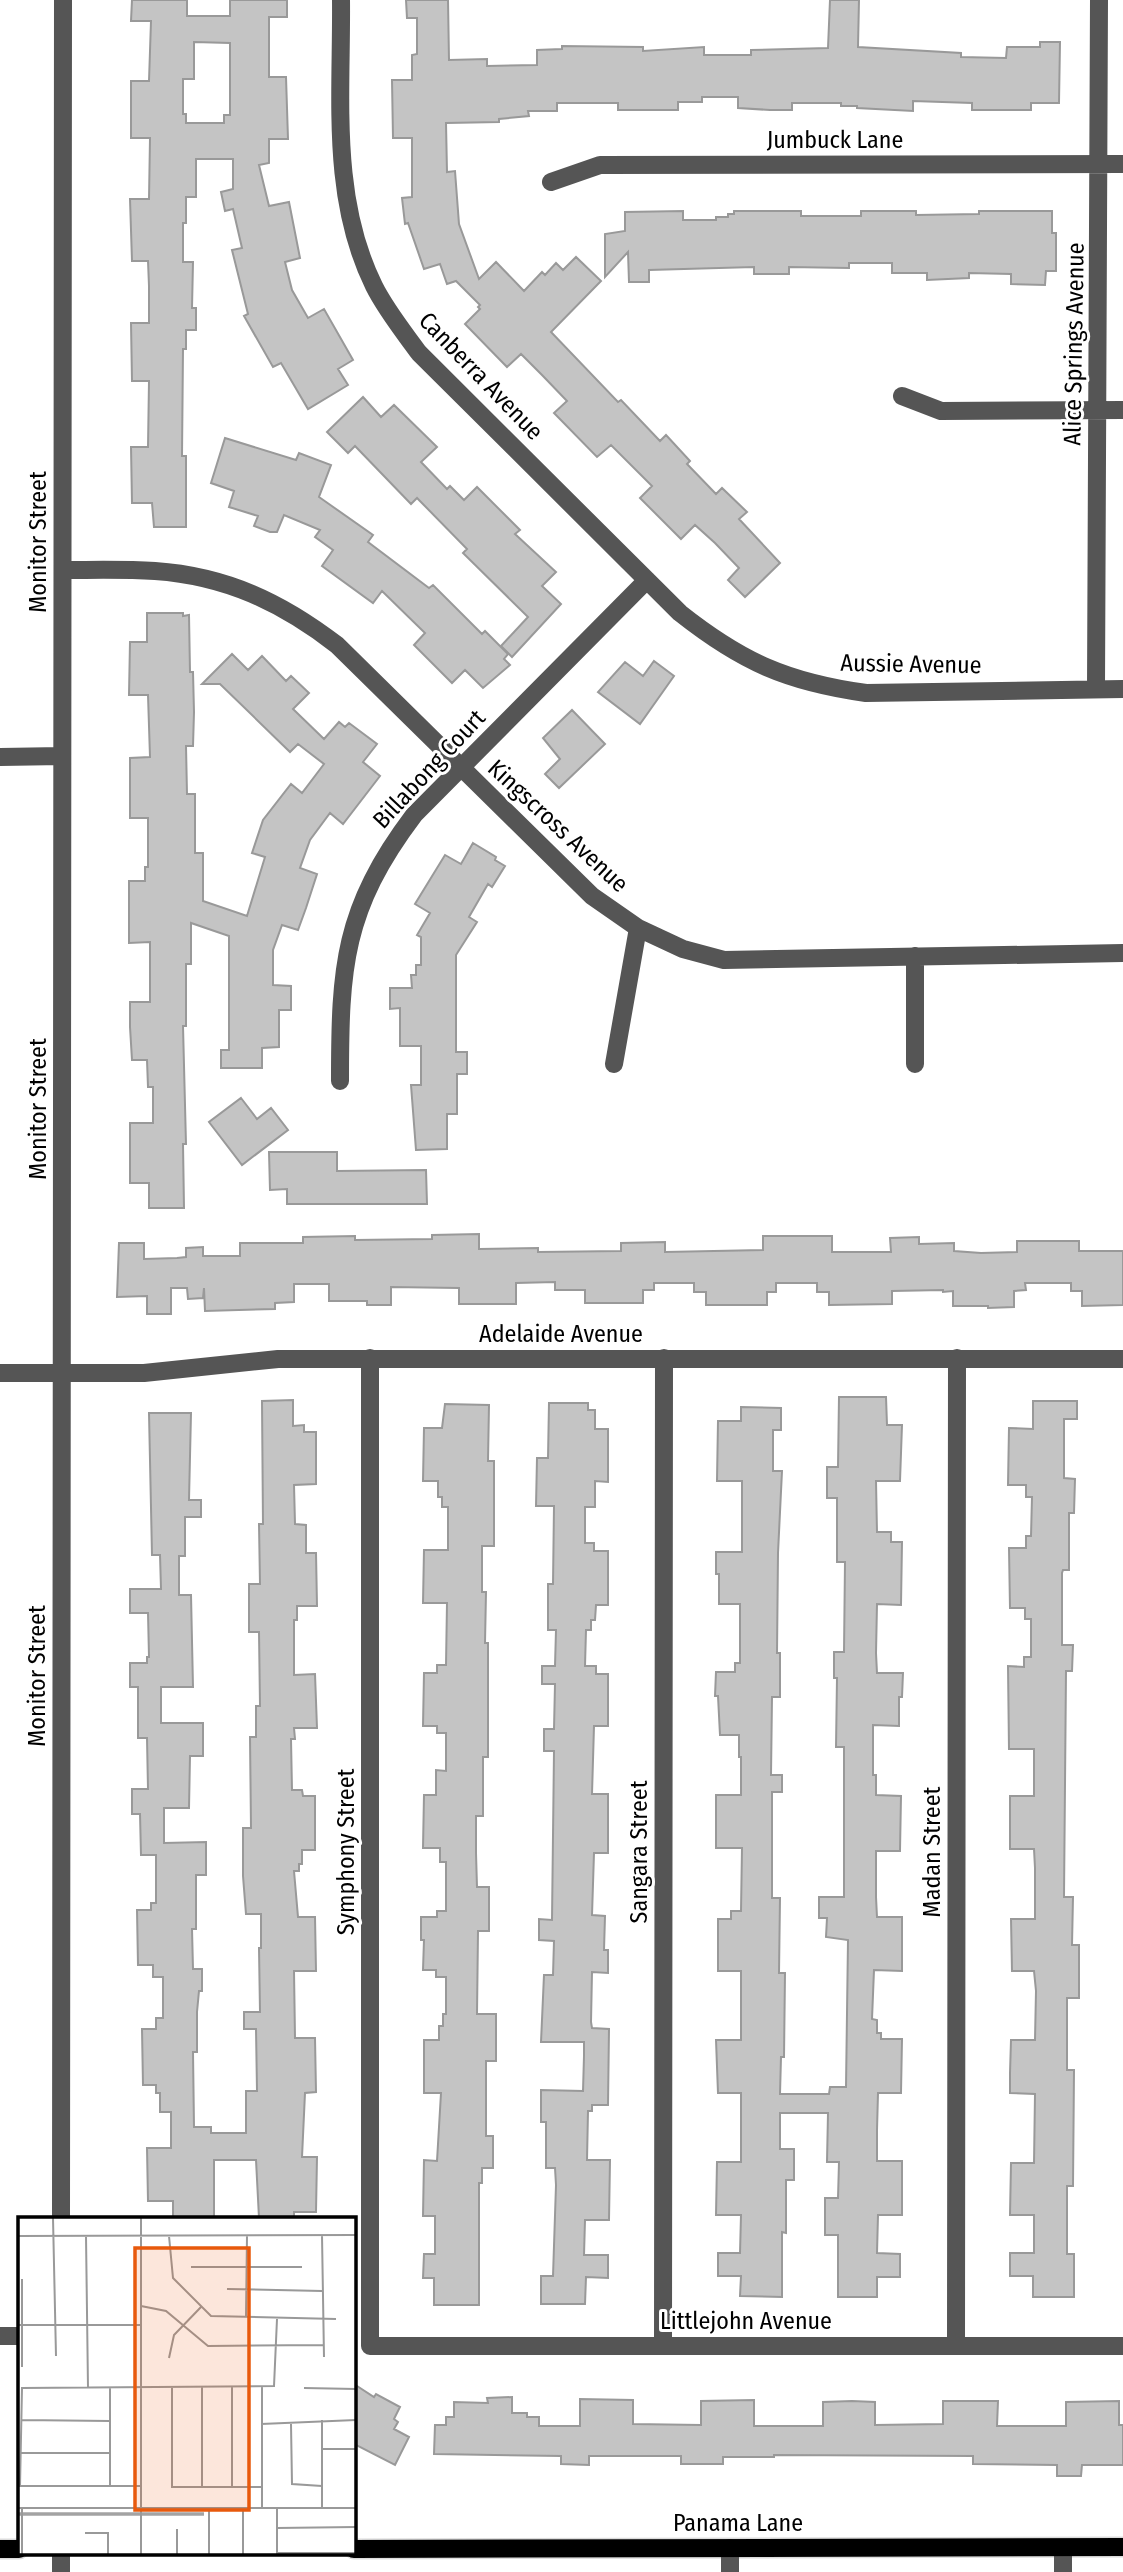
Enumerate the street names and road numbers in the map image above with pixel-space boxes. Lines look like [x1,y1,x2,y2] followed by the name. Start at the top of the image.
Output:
[767,126,903,154] street label: Jumbuck Lane
[1058,242,1090,446] street label: Alice Springs Avenue
[413,306,549,446] street label: Canberra Avenue
[24,471,52,613] street label: Monitor Street
[840,649,982,679] street label: Aussie Avenue
[367,704,491,834] street label: Billabong Court
[482,754,634,898] street label: Kingscross Avenue
[24,1038,52,1180] street label: Monitor Street
[479,1320,643,1348] street label: Adelaide Avenue
[23,1605,51,1747] street label: Monitor Street
[332,1769,360,1935] street label: Symphony Street
[625,1780,653,1923] street label: Sangara Street
[918,1786,946,1917] street label: Madan Street
[660,2307,832,2335] street label: Littlejohn Avenue
[673,2509,803,2537] street label: Panama Lane

